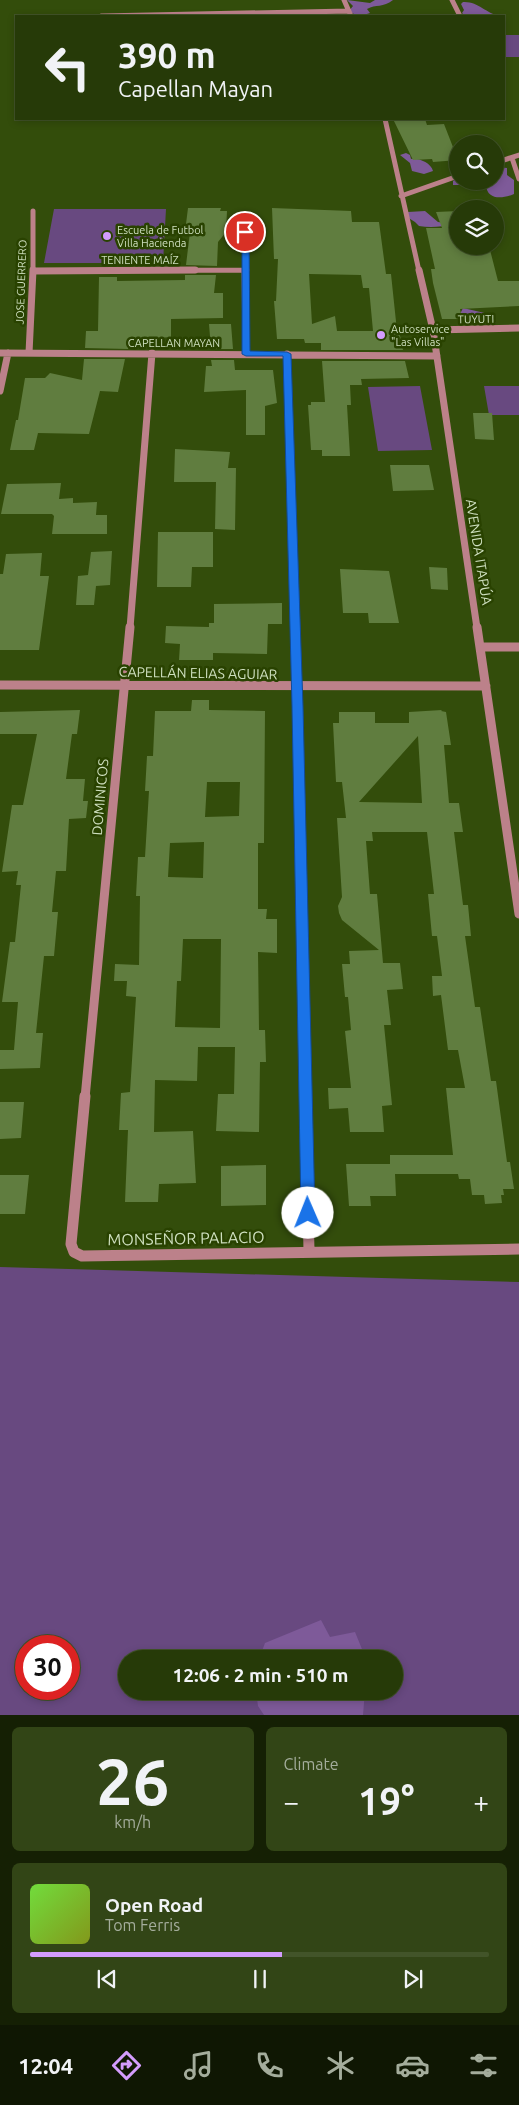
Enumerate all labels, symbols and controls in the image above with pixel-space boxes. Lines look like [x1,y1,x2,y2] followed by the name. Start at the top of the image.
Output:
[35,35,100,100] icon: left
[118,35,216,75] text: 390 m
[118,76,273,101] text: Capellan Mayan
[449,135,504,255] map controls
[449,135,504,190] button: search
[449,200,504,255] button: layers
[224,211,266,253] pin
[231,218,259,246] icon: arrive
[117,224,204,249] place label: Escuela de Futbol Villa Hacienda
[101,230,113,242] marker: Escuela de Futbol Villa Hacienda
[14,239,28,325] street label: JOSE GUERRERO
[101,253,179,266] street label: TENIENTE MAÍZ
[458,313,494,325] street label: TUYUTI
[391,323,450,348] place label: Autoservice "Las Villas"
[375,329,387,341] marker: Autoservice "Las Villas"
[128,337,220,349] street label: CAPELLAN MAYAN
[463,498,496,606] street label: AVENIDA ITAPÚA
[118,663,278,682] street label: CAPELLÁN ELIAS AGUIAR
[89,758,111,836] street label: DOMINICOS
[281,1186,333,1238] position arrow
[107,1227,265,1248] street label: MONSEÑOR PALACIO
[15,1635,80,1700] speed limit sign: 30
[173,1664,348,1686] text: 12:06 · 2 min · 510 m
[96,1744,169,1817] text: 26
[284,1755,339,1773] text: Climate
[358,1780,414,1822] text: 19°
[284,1786,299,1817] text: −
[473,1786,489,1817] text: +
[114,1813,151,1831] text: km/h
[105,1894,203,1916] text: Open Road
[105,1916,180,1934] text: Tom Ferris
[93,1965,121,1993] icon: previous
[246,1965,274,1993] icon: pause
[399,1965,427,1993] icon: next
[109,2048,144,2083] icon: directions
[181,2048,216,2083] icon: music
[252,2048,287,2083] icon: phone
[323,2048,358,2083] icon: climate
[395,2048,430,2083] icon: car
[466,2048,501,2083] icon: filters
[18,2053,73,2078] text: 12:04

